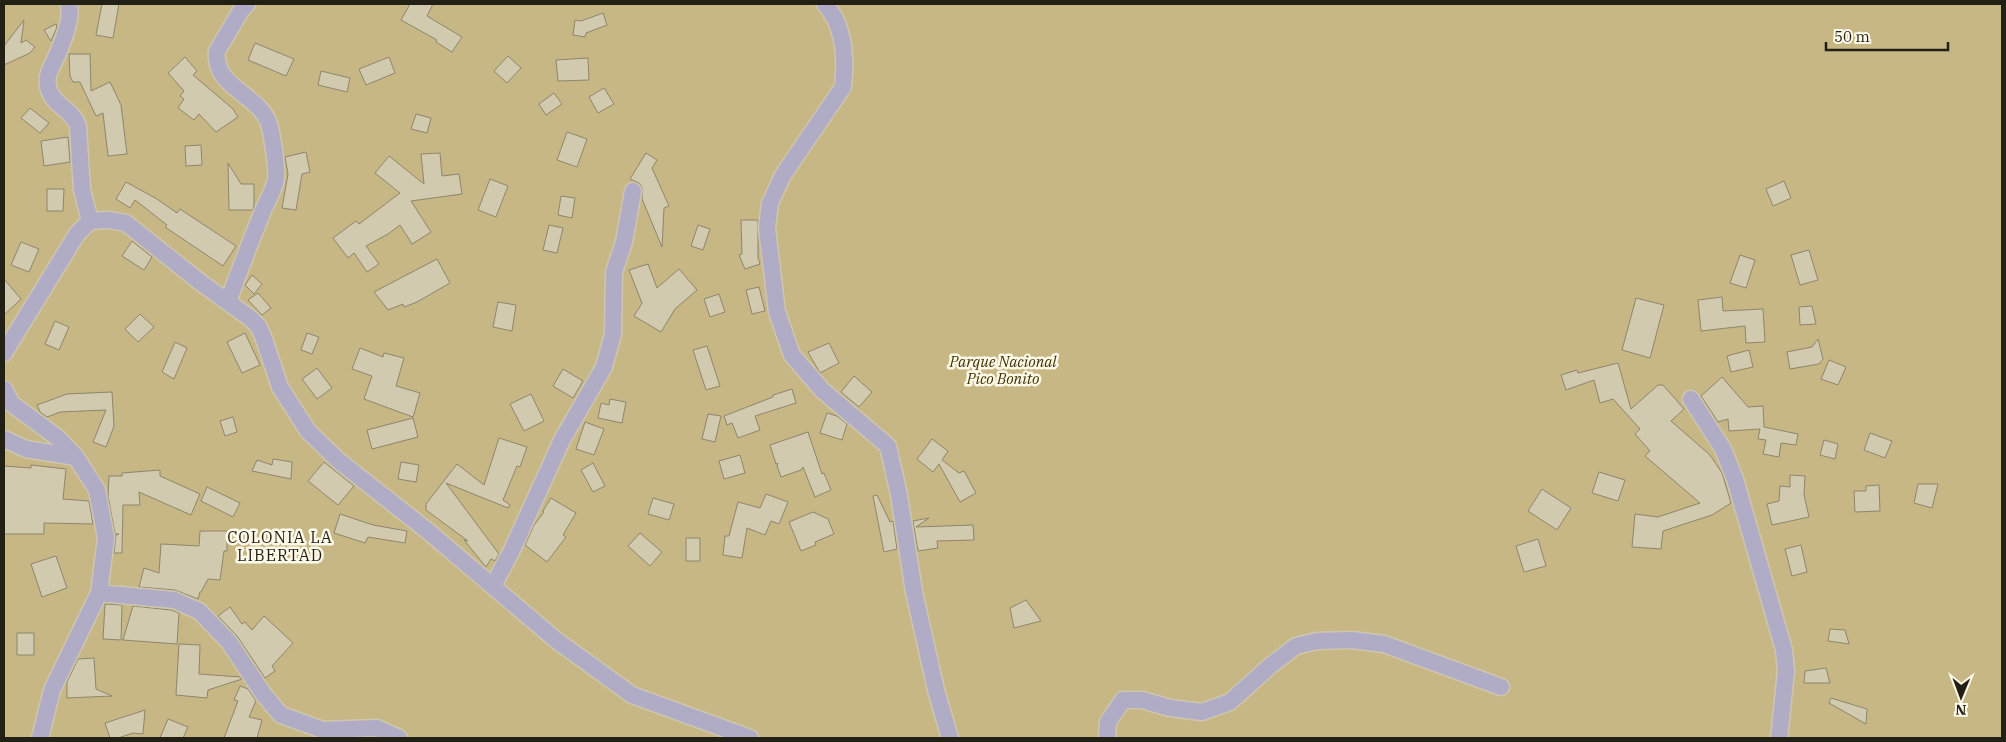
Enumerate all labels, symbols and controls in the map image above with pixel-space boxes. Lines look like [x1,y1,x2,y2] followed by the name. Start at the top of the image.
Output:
[1826,20,1948,52] scale bar
[1834,27,1870,46] text: 50 m
[948,352,1057,388] park label: Parque Nacional Pico Bonito
[227,527,333,565] district label: COLONIA LA LIBERTAD
[1936,672,1986,722] north arrow
[1955,701,1966,719] text: N

